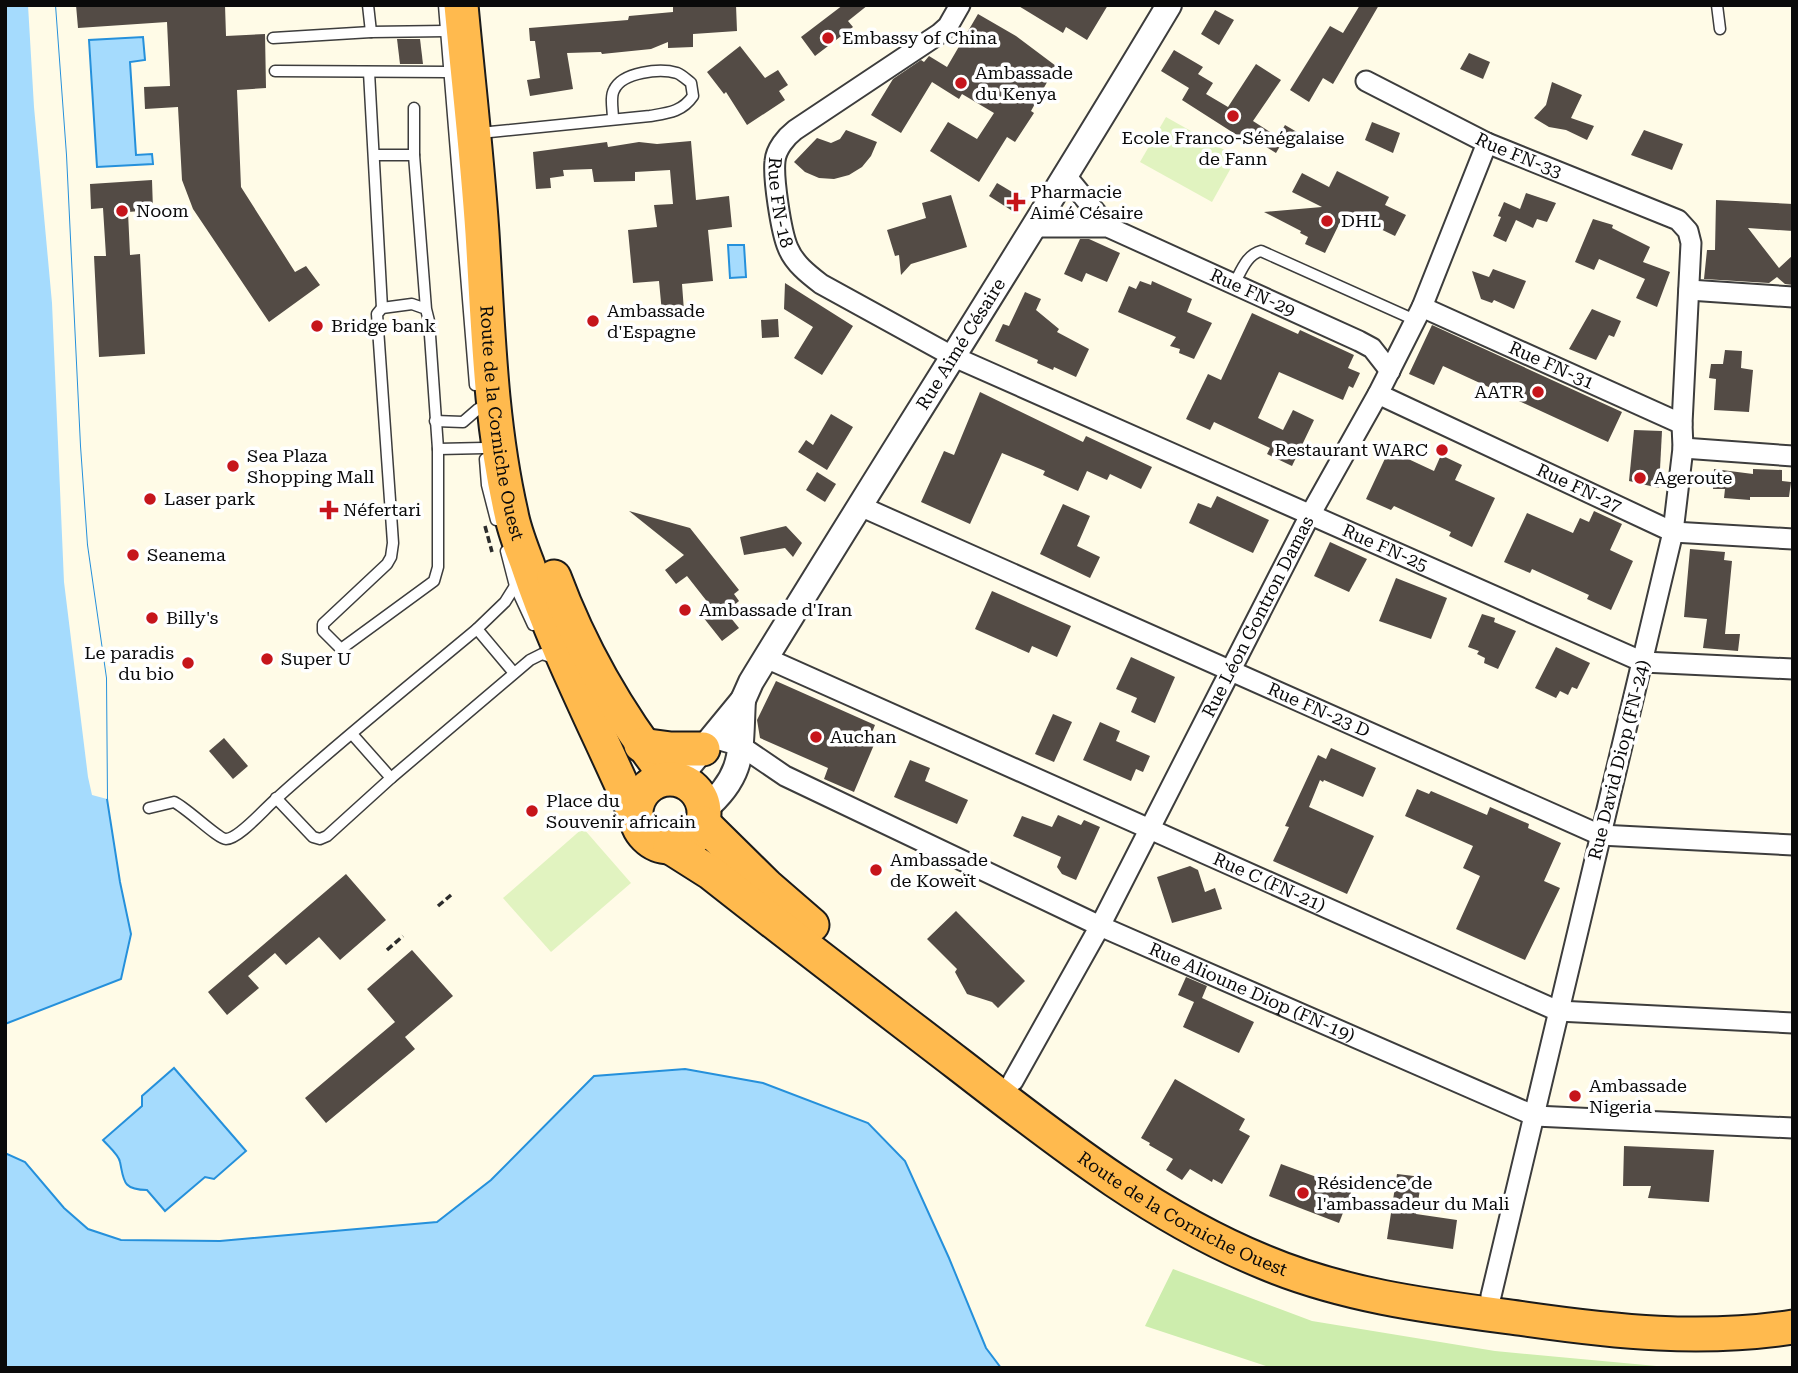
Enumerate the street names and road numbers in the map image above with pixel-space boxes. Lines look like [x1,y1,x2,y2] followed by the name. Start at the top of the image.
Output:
[1472,128,1565,182] street label: Rue FN-33
[764,157,798,250] street label: Rue FN-18
[1207,264,1299,321] street label: Rue FN-29
[912,274,1009,413] street label: Rue Aimé Césaire
[476,305,529,543] street label: Route de la Corniche Ouest
[1506,337,1598,393] street label: Rue FN-31
[1534,459,1625,516] street label: Rue FN-27
[1197,512,1318,721] street label: Rue Léon Gontron Damas
[1339,519,1431,575] street label: Rue FN-25
[1583,658,1654,862] street label: Rue David Diop (FN-24)
[1265,678,1373,741] street label: Rue FN-23 D
[1210,848,1329,916] street label: Rue C (FN-21)
[1146,938,1358,1046] street label: Rue Alioune Diop (FN-19)
[1074,1147,1291,1280] street label: Route de la Corniche Ouest

